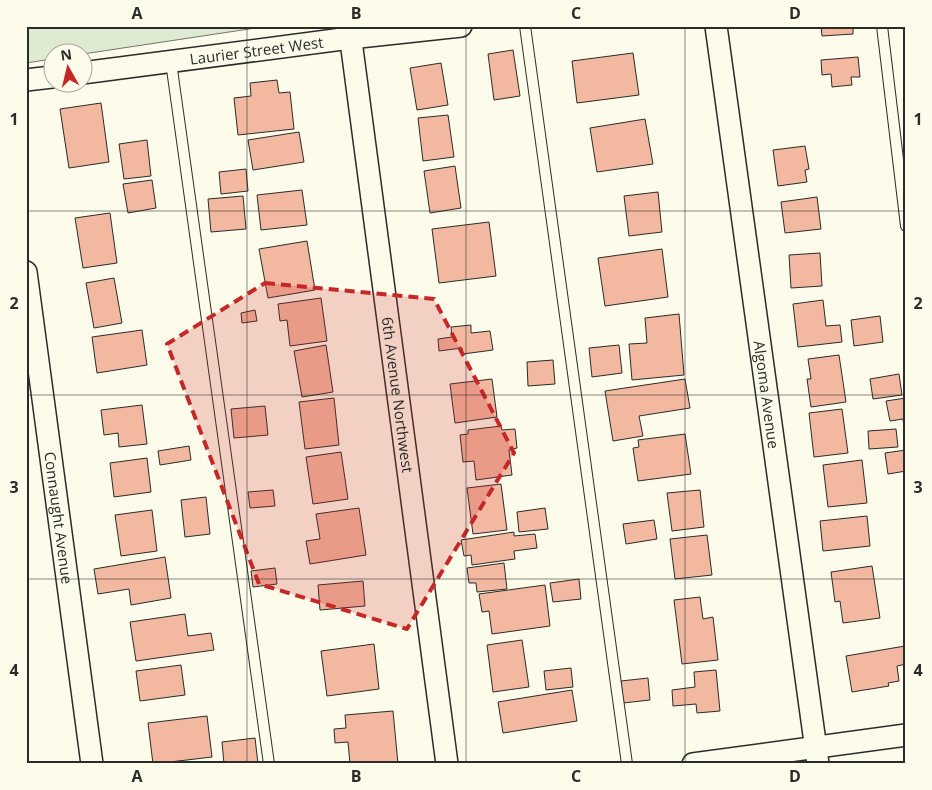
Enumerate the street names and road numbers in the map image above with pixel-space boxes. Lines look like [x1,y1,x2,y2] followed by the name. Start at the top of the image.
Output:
[189,32,324,69] street label: Laurier Street West
[378,316,418,474] street label: 6th Avenue Northwest
[750,339,784,450] street label: Algoma Avenue
[40,450,78,585] street label: Connaught Avenue

